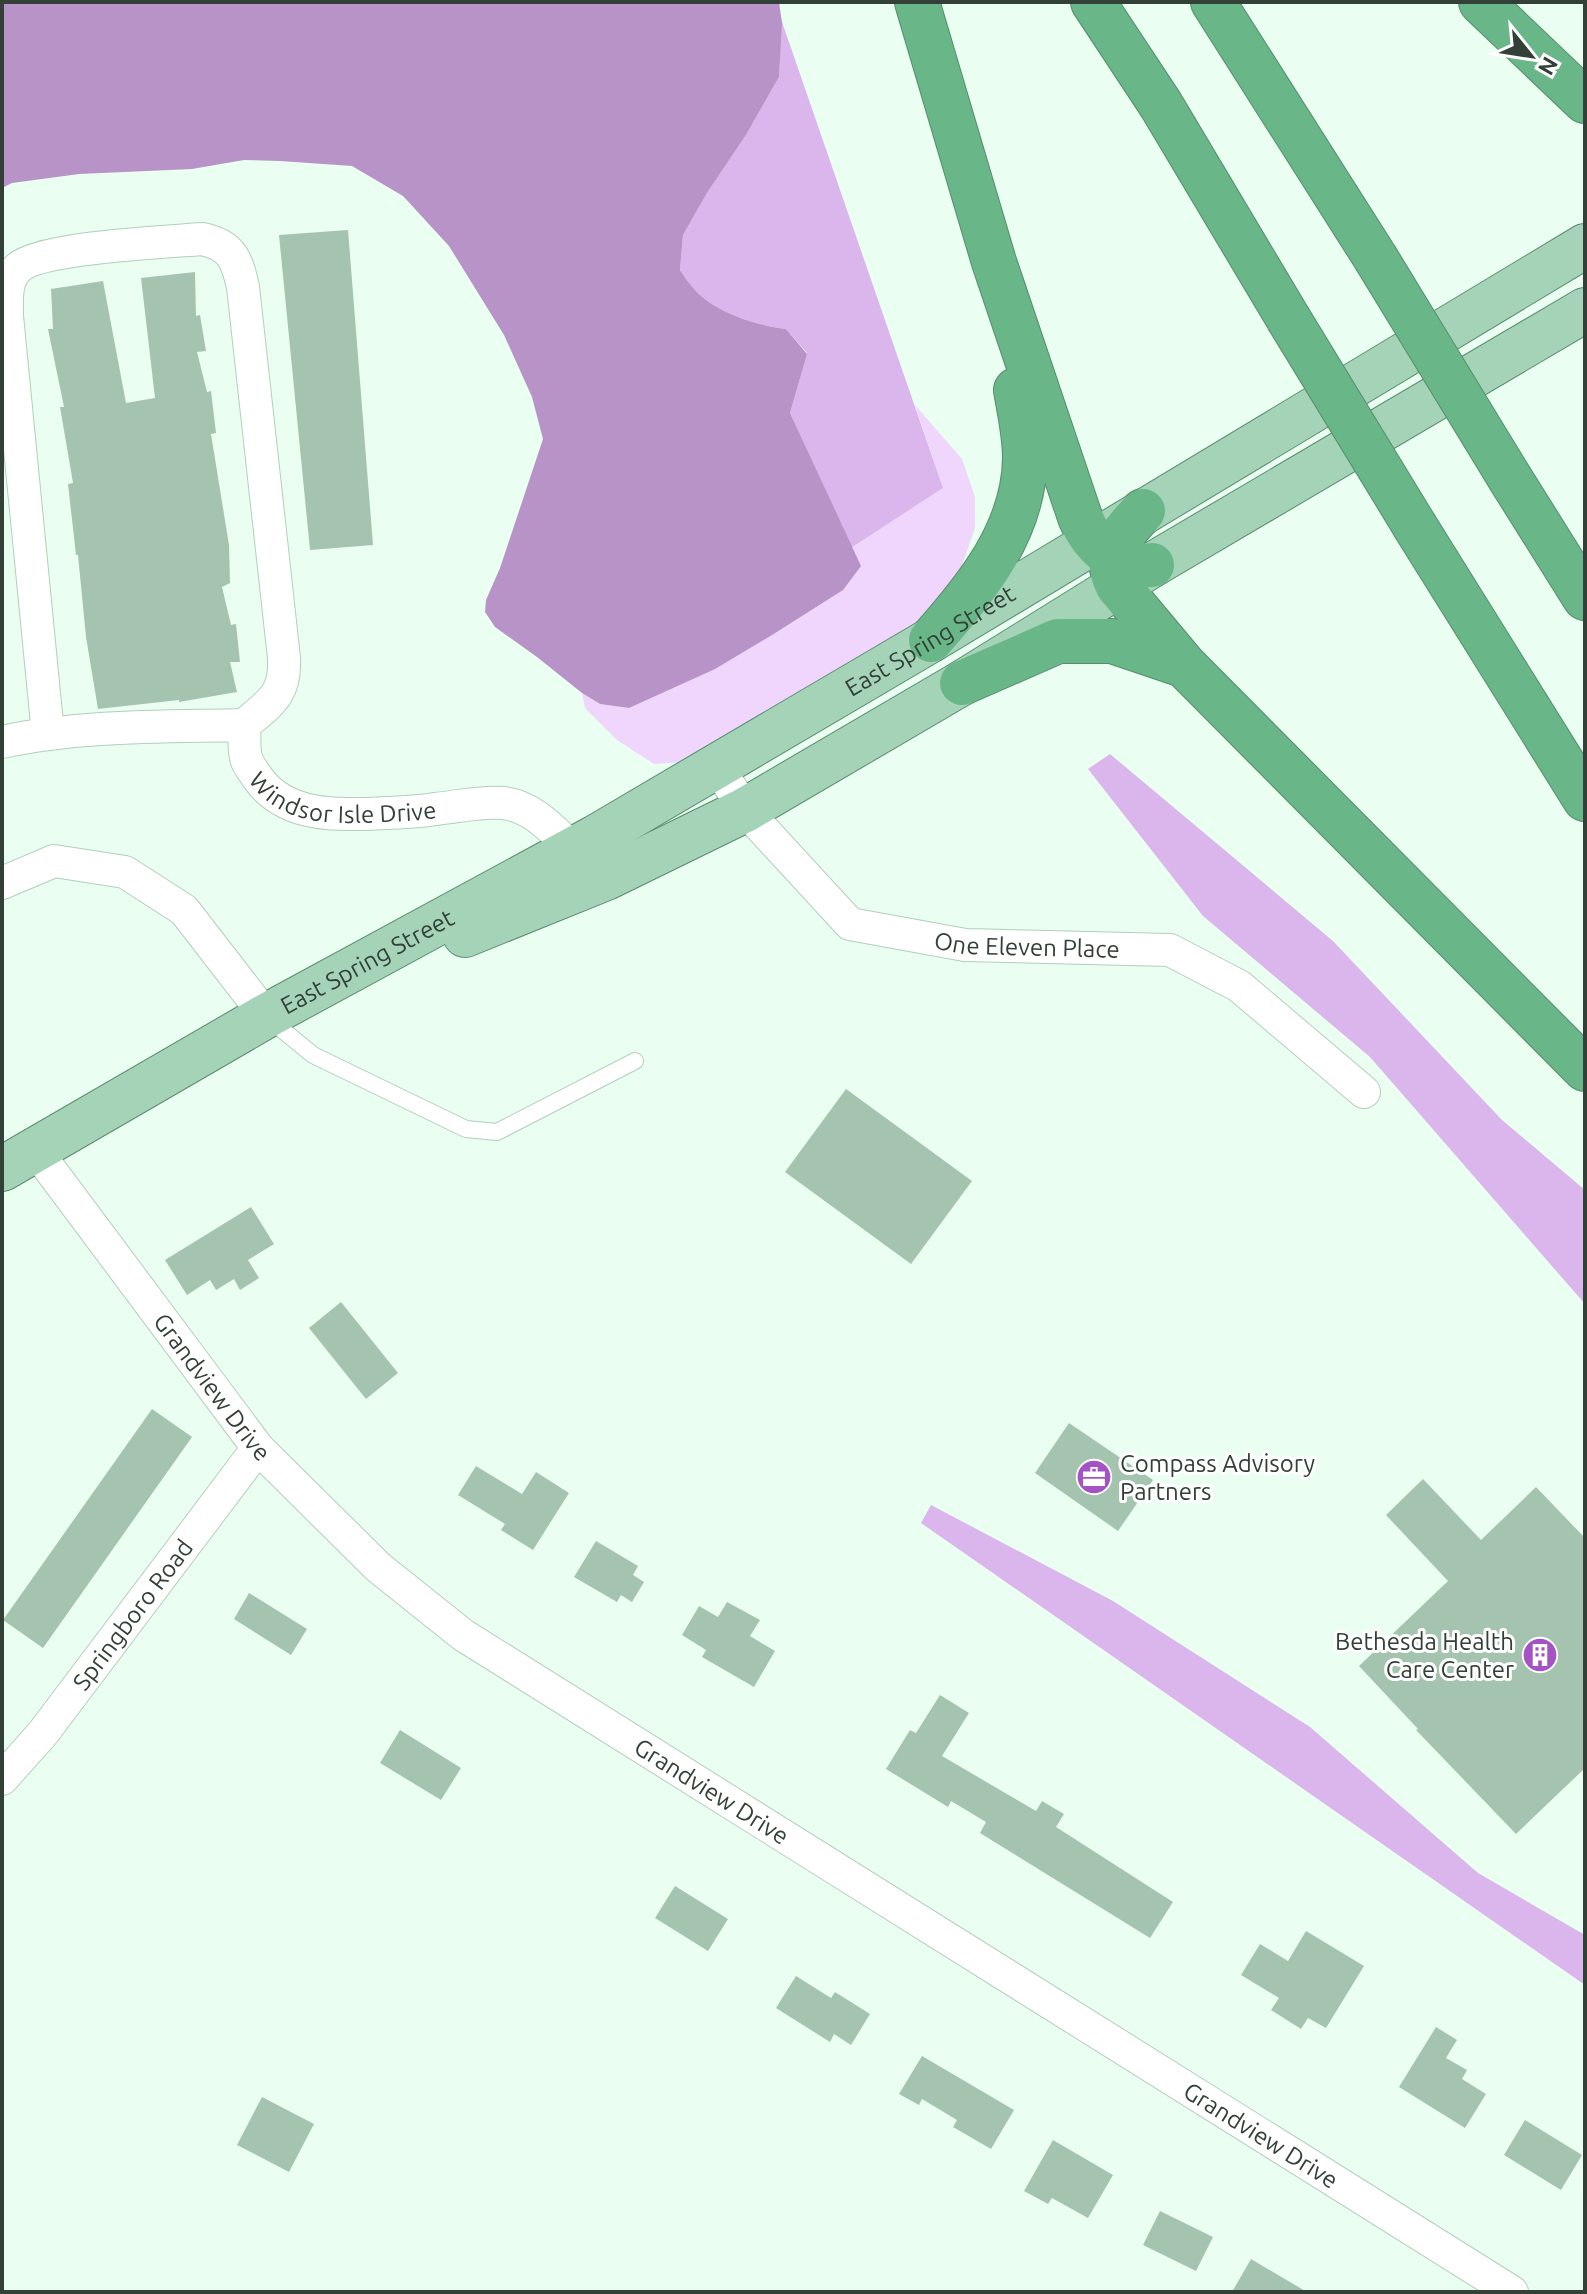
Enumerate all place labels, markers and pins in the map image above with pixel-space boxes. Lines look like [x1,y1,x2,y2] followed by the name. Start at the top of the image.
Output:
[1120,1450,1315,1505] place label: Compass Advisory Partners
[1075,1458,1113,1496] office icon: Compass Advisory Partners
[1335,1628,1514,1683] place label: Bethesda Health Care Center
[1521,1636,1559,1674] building icon: Bethesda Health Care Center

